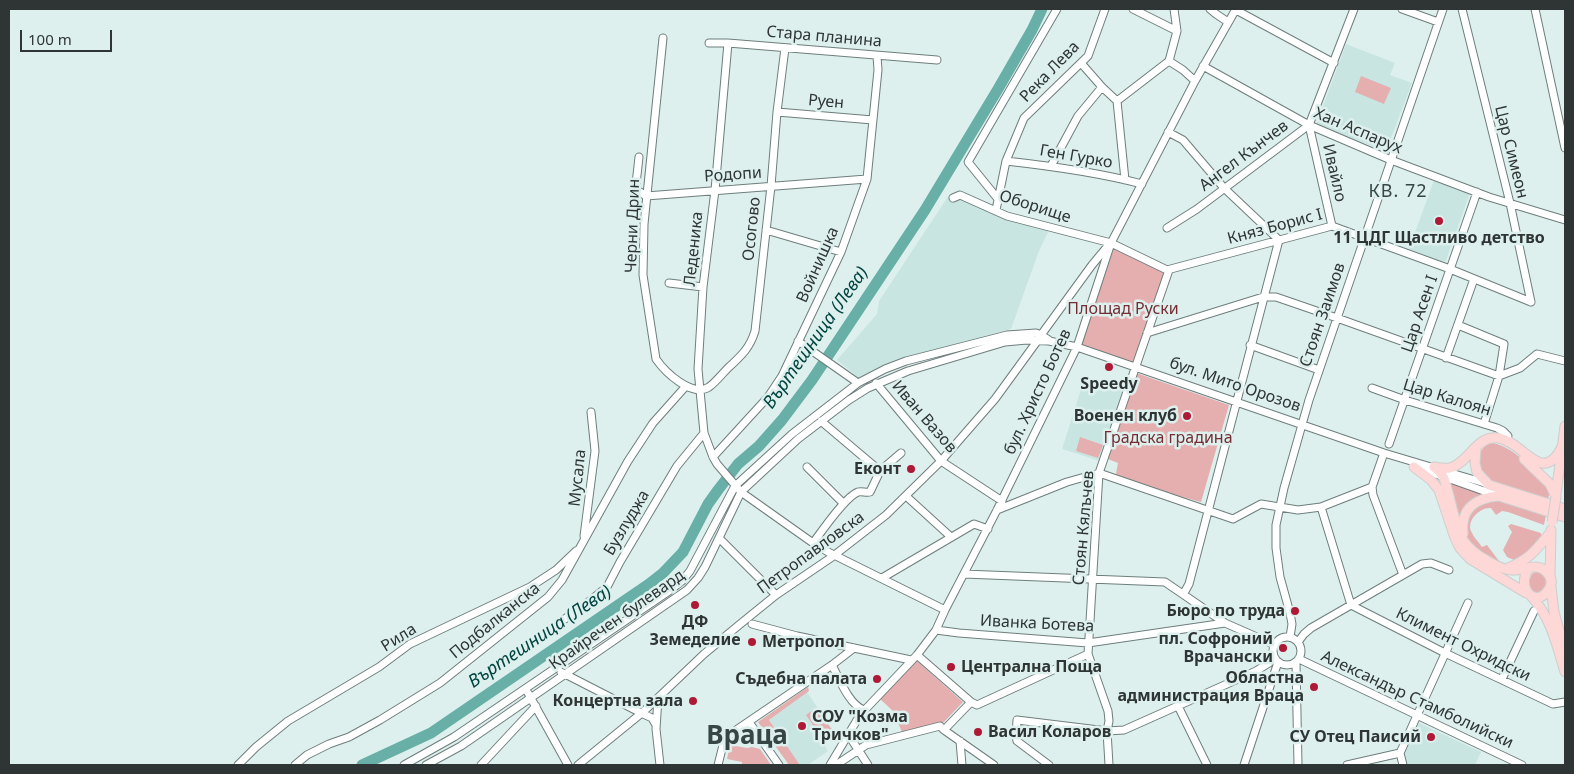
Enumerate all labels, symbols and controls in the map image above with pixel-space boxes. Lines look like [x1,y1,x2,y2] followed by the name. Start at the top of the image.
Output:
[22,20,115,52] scale bar
[765,22,883,52] street label: Стара планина
[28,29,72,49] text: 100 m
[1016,37,1084,107] street label: Река Лева
[807,91,845,113] street label: Руен
[1490,103,1532,201] street label: Цар Симеон
[1311,104,1405,158] street label: Хан Аспарух
[1196,116,1292,196] street label: Ангел Кънчев
[1038,141,1114,173] street label: Ген Гурко
[1318,142,1350,204] street label: Ивайло
[704,163,762,187] street label: Родопи
[622,179,644,273] street label: Черни Дрин
[1368,181,1428,203] district label: КВ. 72
[997,186,1073,228] street label: Оборище
[739,196,765,262] street label: Осогово
[1225,205,1325,249] street label: Княз Борис I
[681,211,707,287] street label: Леденика
[1433,215,1445,227] marker: 11 ЦДГ Щастливо детство
[793,224,843,306] street label: Войнишка
[1333,228,1545,248] place label: 11 ЦДГ Щастливо детство
[1296,260,1350,370] street label: Стоян Заимов
[759,263,873,413] water label: Въртешница (Лева)
[1398,273,1442,355] street label: Цар Асен I
[1067,299,1179,319] park label: Площад Руски
[1000,326,1076,458] street label: бул. Христо Ботев
[1167,354,1303,416] street label: бул. Мито Орозов
[1103,361,1115,373] marker: Speedy
[1080,374,1138,394] place label: Speedy
[1401,375,1493,421] street label: Цар Калоян
[887,377,961,457] street label: Иван Вазов
[1074,406,1177,426] place label: Военен клуб
[1181,410,1193,422] marker: Военен клуб
[1103,428,1233,448] park label: Градска градина
[565,449,591,507] street label: Мусала
[854,459,901,479] place label: Еконт
[905,463,917,475] marker: Еконт
[1069,470,1099,586] street label: Стоян Кялъчев
[600,487,654,559] street label: Бузлуджа
[754,508,868,598] street label: Петропавловска
[546,566,688,674] street label: Крайречен булевард
[446,579,544,663] street label: Подбалканска
[464,581,616,693] water label: Въртешница (Лева)
[689,599,701,611] marker: ДФ Земеделие
[1166,601,1285,621] place label: Бюро по труда
[1392,604,1534,686] street label: Климент Охридски
[1289,605,1301,617] marker: Бюро по труда
[979,611,1095,637] street label: Иванка Ботева
[649,612,741,650] place label: ДФ Земеделие
[378,620,420,656] street label: Рила
[1159,629,1273,667] place label: пл. Софроний Врачански
[762,632,845,652] place label: Метропол
[746,636,758,648] marker: Метропол
[1277,642,1289,654] marker: пл. Софроний Врачански
[1318,647,1516,753] street label: Александър Стамболийски
[961,657,1102,677] place label: Централна Поща
[945,661,957,673] marker: Централна Поща
[1117,668,1304,706] place label: Областна администрация Враца
[735,669,867,689] place label: Съдебна палата
[871,673,883,685] marker: Съдебна палата
[1308,681,1320,693] marker: Областна администрация Враца
[553,691,683,711] place label: Концертна зала
[687,695,699,707] marker: Концертна зала
[812,707,908,745] place label: СОУ "Козма Тричков"
[796,720,808,732] marker: СОУ "Козма Тричков"
[706,721,788,753] district label: Враца
[988,722,1111,742] place label: Васил Коларов
[972,726,984,738] marker: Васил Коларов
[1289,727,1421,747] place label: СУ Отец Паисий
[1425,731,1437,743] marker: СУ Отец Паисий

